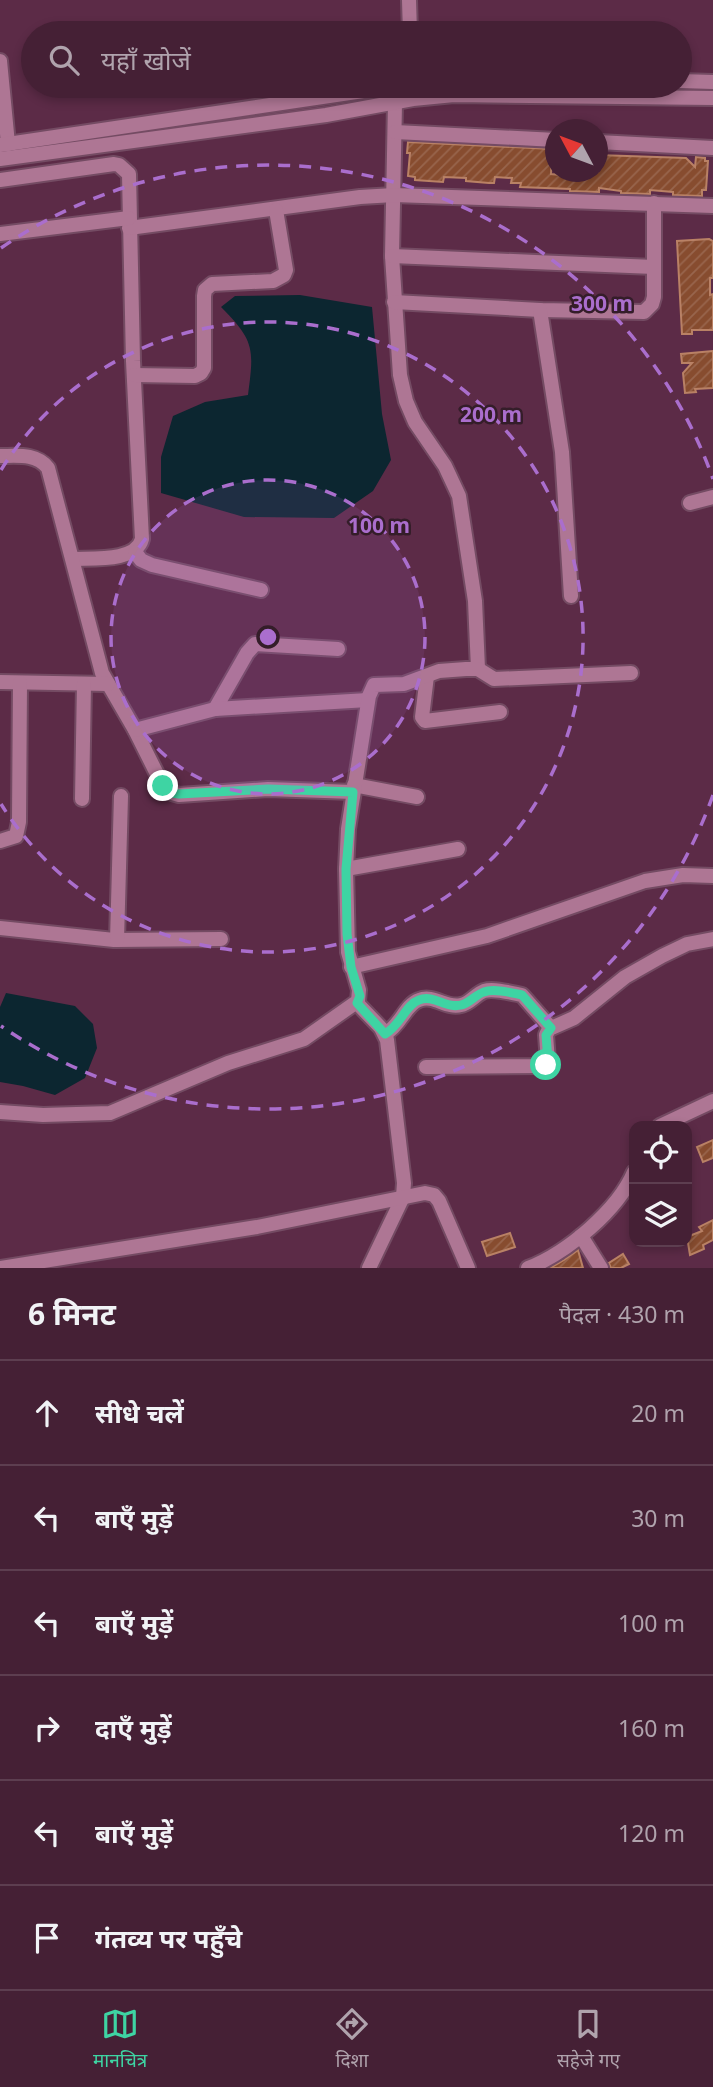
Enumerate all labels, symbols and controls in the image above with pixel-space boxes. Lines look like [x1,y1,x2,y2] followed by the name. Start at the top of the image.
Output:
[21,21,692,98] search box
[45,41,83,79] icon: search
[101,42,191,78] text: यहाँ खोजें
[545,119,608,182] north arrow
[571,289,633,317] text: 300 m
[460,400,522,428] text: 200 m
[348,511,410,539] text: 100 m
[256,625,280,649] centre of rings
[147,770,178,801] route end
[530,1049,561,1080] route start
[629,1121,692,1247] map controls
[629,1121,692,1184] button: locate
[629,1184,692,1247] button: layers
[28,1293,116,1334] text: 6 मिनट
[559,1298,685,1330] text: पैदल · 430 m
[28,1394,66,1432] icon: ahead
[95,1395,184,1431] text: सीधे चलें
[631,1397,685,1429] text: 20 m
[28,1499,66,1537] icon: left
[95,1500,173,1536] text: बाएँ मुड़ें
[631,1502,685,1534] text: 30 m
[28,1604,66,1642] icon: left
[95,1605,173,1641] text: बाएँ मुड़ें
[618,1607,685,1639] text: 100 m
[28,1709,66,1747] icon: right
[95,1710,172,1746] text: दाएँ मुड़ें
[618,1712,685,1744] text: 160 m
[28,1814,66,1852] icon: left
[95,1815,173,1851] text: बाएँ मुड़ें
[618,1817,685,1849] text: 120 m
[28,1919,66,1957] icon: arrive
[95,1920,242,1956] text: गंतव्य पर पहुँचे
[93,2005,147,2073] tab: मानचित्र
[333,2005,371,2073] tab: दिशा
[557,2005,620,2073] tab: सहेजे गए

